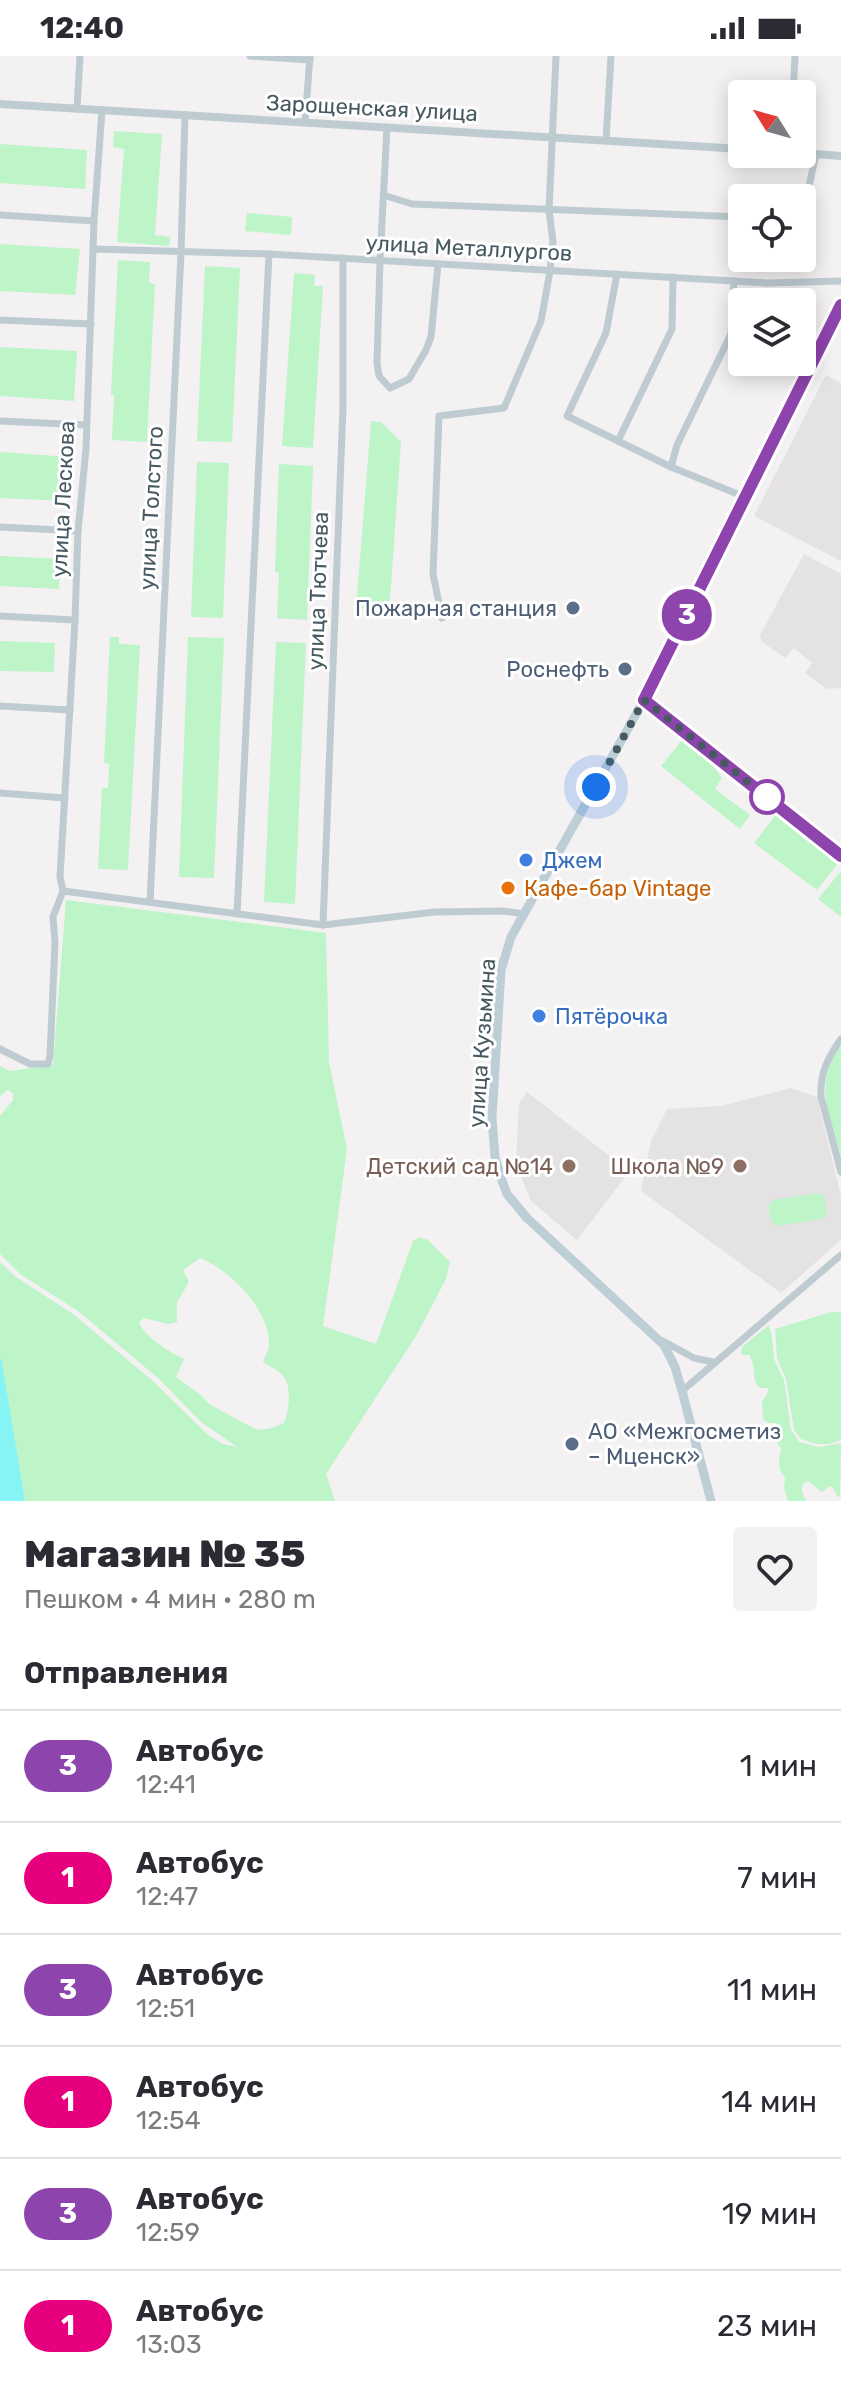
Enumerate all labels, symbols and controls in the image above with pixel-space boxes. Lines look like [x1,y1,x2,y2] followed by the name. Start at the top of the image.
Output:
[40,10,124,46] text: 12:40
[728,80,816,168] north arrow
[728,80,816,376] map controls
[266,89,478,127] street label: Зарощенская улица
[728,184,816,272] button: locate
[365,229,573,267] street label: улица Металлургов
[728,288,816,376] button: layers
[45,420,81,578] street label: улица Лескова
[133,425,169,591] street label: улица Толстого
[302,511,334,671] street label: улица Тютчева
[661,589,713,641] line badge: 3
[355,595,557,622] place label: Пожарная станция
[678,598,696,631] text: 3
[564,599,582,617] marker: Пожарная станция
[506,656,609,683] place label: Роснефть
[616,660,634,678] marker: Роснефть
[576,767,616,807] your location
[750,780,784,814] unlabelled marker
[542,847,602,874] place label: Джем
[517,851,535,869] marker: Джем
[524,875,711,902] place label: Кафе-бар Vintage
[499,879,517,897] marker: Кафе-бар Vintage
[463,957,501,1129] street label: улица Кузьмина
[555,1003,668,1030] place label: Пятёрочка
[530,1007,548,1025] marker: Пятёрочка
[366,1153,553,1180] place label: Детский сад №14
[610,1153,724,1180] place label: Школа №9
[560,1157,578,1175] marker: Детский сад №14
[731,1157,749,1175] marker: Школа №9
[588,1418,781,1470] place label: АО «Межгосметиз – Мценск»
[563,1435,581,1453] marker: АО «Межгосметиз – Мценск»
[733,1527,817,1611] button: heart
[24,1531,305,1577] text: Магазин № 35
[24,1584,316,1615] text: Пешком · 4 мин · 280 m
[24,1655,228,1691] text: Отправления
[136,1733,264,1769] text: Автобус
[740,1748,817,1784] text: 1 мин
[59,1749,77,1782] text: 3
[136,1769,196,1800] text: 12:41
[136,1845,264,1881] text: Автобус
[737,1860,817,1896] text: 7 мин
[61,1861,75,1894] text: 1
[136,1881,198,1912] text: 12:47
[136,1957,264,1993] text: Автобус
[727,1972,817,2008] text: 11 мин
[59,1973,77,2006] text: 3
[136,1993,195,2024] text: 12:51
[136,2069,264,2105] text: Автобус
[721,2084,817,2120] text: 14 мин
[61,2085,75,2118] text: 1
[136,2105,201,2136] text: 12:54
[136,2181,264,2217] text: Автобус
[722,2196,817,2232] text: 19 мин
[59,2197,77,2230] text: 3
[136,2217,200,2248] text: 12:59
[136,2293,264,2329] text: Автобус
[717,2308,817,2344] text: 23 мин
[61,2309,75,2342] text: 1
[136,2329,202,2360] text: 13:03

